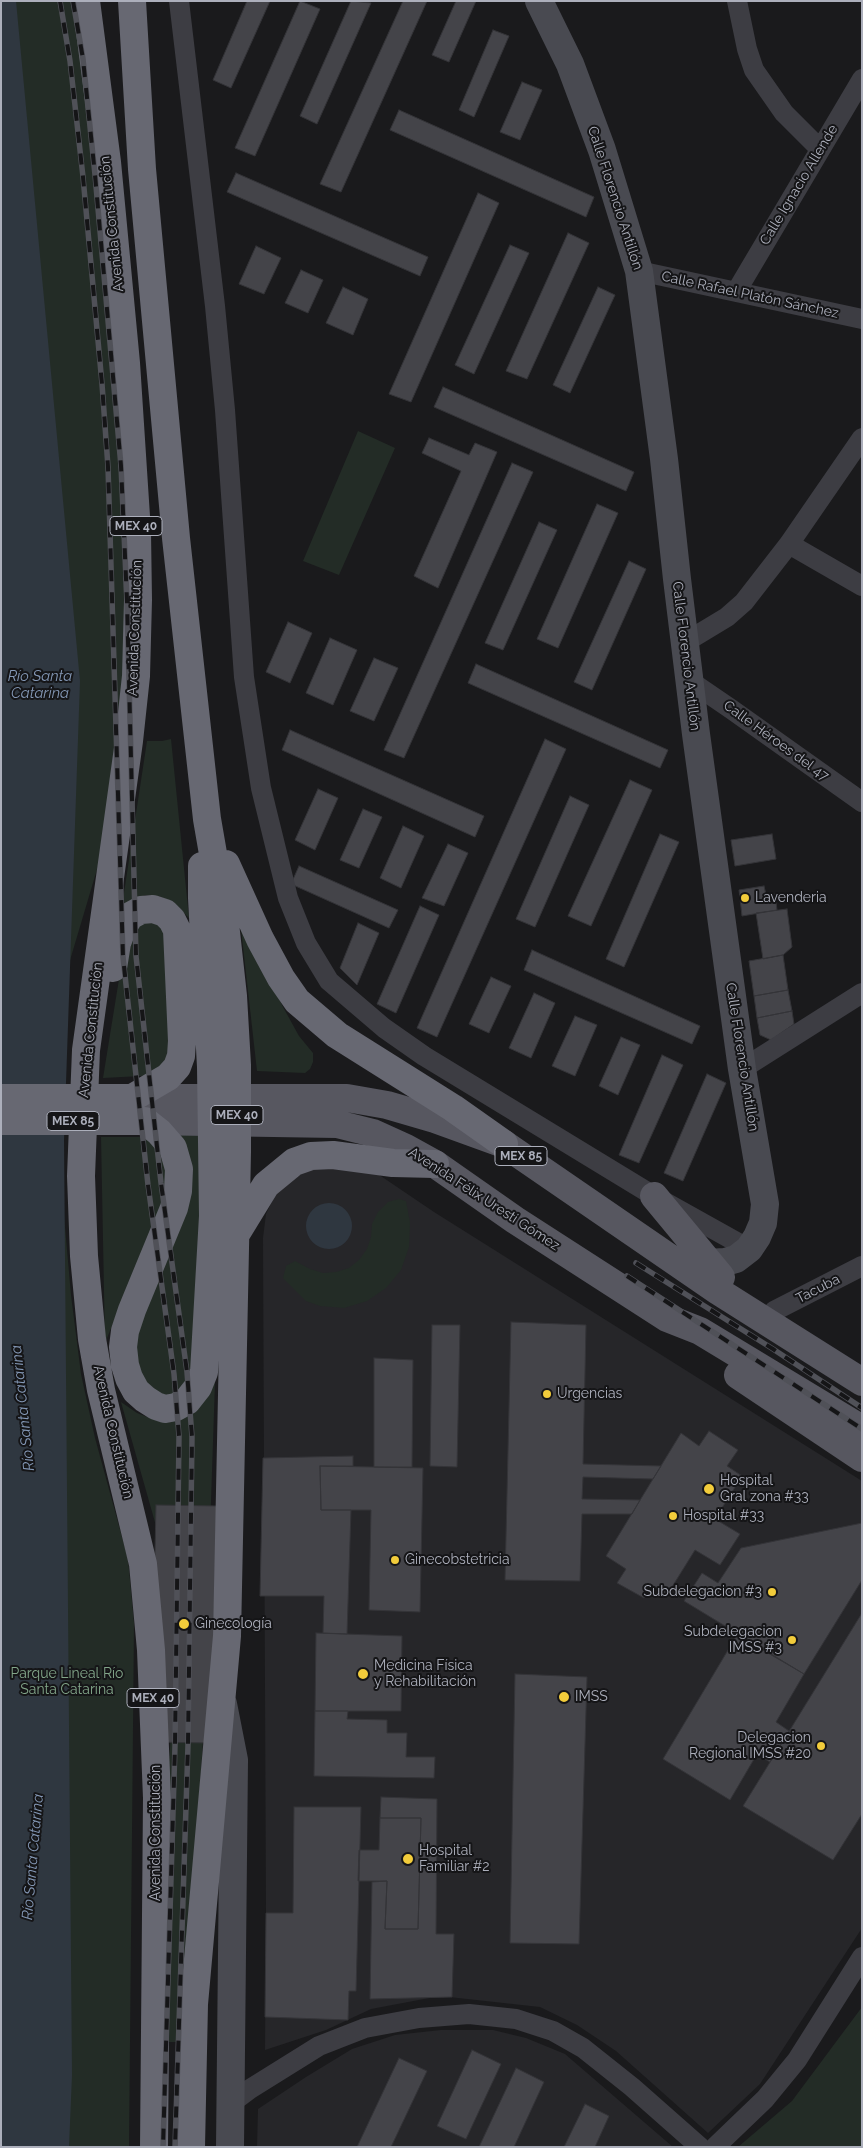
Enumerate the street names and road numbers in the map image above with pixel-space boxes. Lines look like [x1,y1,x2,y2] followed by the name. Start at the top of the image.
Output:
[756,122,842,248] street label: Calle Ignacio Allende
[584,124,646,272] street label: Calle Florencio Antillón
[97,155,127,293] street label: Avenida Constitución
[660,268,840,322] street label: Calle Rafael Platón Sánchez
[110,516,162,536] road number: MEX 40
[124,560,146,696] street label: Avenida Constitución
[669,580,703,732] street label: Calle Florencio Antillón
[720,697,832,785] street label: Calle Héroes del 47
[76,961,106,1099] street label: Avenida Constitución
[722,982,762,1132] street label: Calle Florencio Antillón
[211,1106,263,1124] road number: MEX 40
[47,1112,99,1130] road number: MEX 85
[405,1144,563,1254] street label: Avenida Félix Uresti Gómez
[495,1146,547,1166] road number: MEX 85
[793,1271,843,1307] street label: Tacuba
[89,1364,137,1500] street label: Avenida Constitución
[127,1689,179,1708] road number: MEX 40
[148,1765,164,1901] street label: Avenida Constitución

